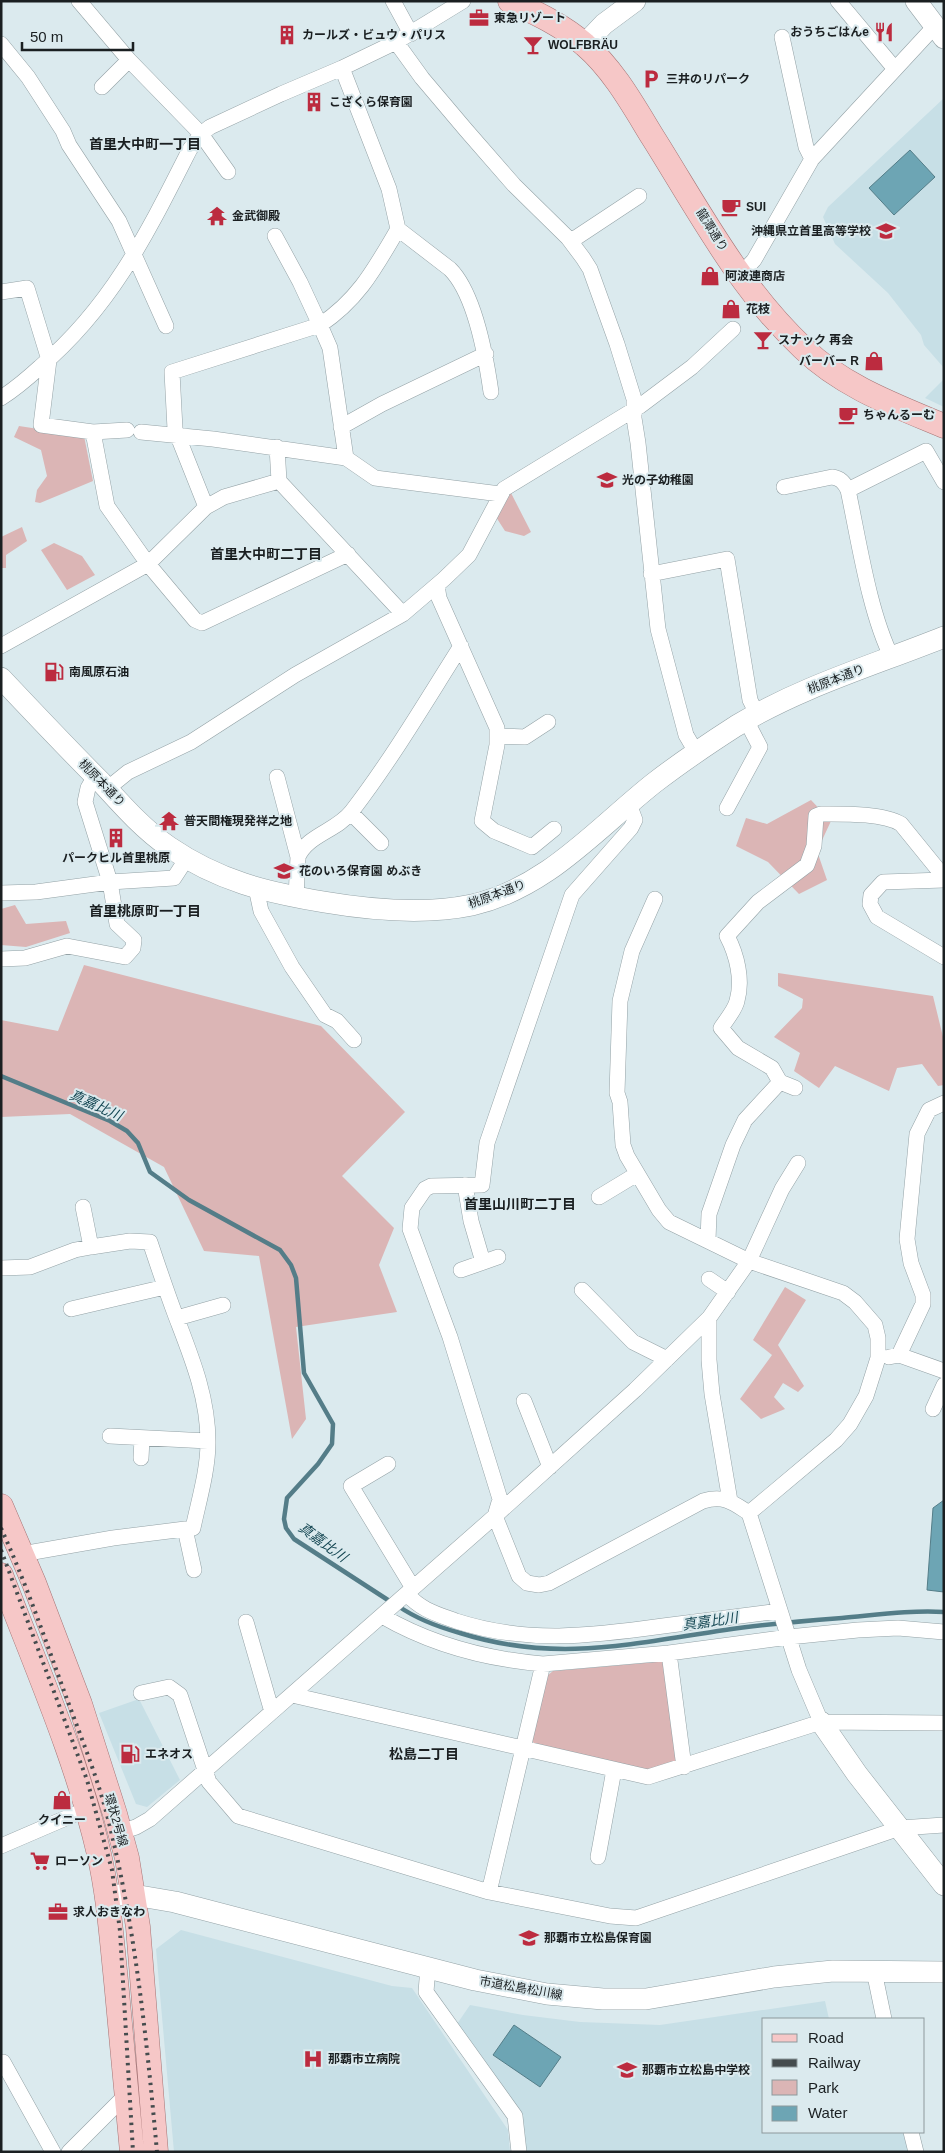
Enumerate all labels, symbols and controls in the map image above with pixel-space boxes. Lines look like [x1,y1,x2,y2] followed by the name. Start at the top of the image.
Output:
[468,7,490,29] office icon: 東急リゾート
[494,11,566,25] place label: 東急リゾート
[22,20,134,52] scale bar
[873,21,895,43] restaurant icon: おうちごはんe
[276,24,298,46] building icon: カールズ・ビュウ・パリス
[790,25,869,39] place label: おうちごはんe
[30,28,63,45] text: 50 m
[302,28,446,42] place label: カールズ・ビュウ・パリス
[522,34,544,56] bar icon: WOLFBRÄU
[548,37,618,52] place label: WOLFBRÄU
[640,68,662,90] parking icon: 三井のリパーク
[666,72,750,86] place label: 三井のリパーク
[303,91,325,113] building icon: こざくら保育園
[329,95,413,109] place label: こざくら保育園
[89,136,201,152] district label: 首里大中町一丁目
[720,196,742,218] cafe icon: SUI
[746,200,766,214] place label: SUI
[206,205,228,227] temple icon: 金武御殿
[693,206,731,254] street label: 龍潭通り
[232,209,280,223] place label: 金武御殿
[875,220,897,242] school or university icon: 沖縄県立首里高等学校
[751,224,871,238] place label: 沖縄県立首里高等学校
[699,265,721,287] shop icon: 阿波連商店
[725,269,785,283] place label: 阿波連商店
[720,298,742,320] shop icon: 花枝
[746,302,770,316] place label: 花枝
[752,329,774,351] bar icon: スナック 再会
[778,333,853,347] place label: スナック 再会
[863,350,885,372] shop icon: バーバー R
[799,354,859,368] place label: バーバー R
[837,404,859,426] cafe icon: ちゃんるーむ
[863,408,935,422] place label: ちゃんるーむ
[596,469,618,491] school or university icon: 光の子幼稚園
[622,473,694,487] place label: 光の子幼稚園
[210,546,322,562] district label: 首里大中町二丁目
[43,661,65,683] fuel station icon: 南風原石油
[805,662,867,696] street label: 桃原本通り
[69,665,129,679] place label: 南風原石油
[76,757,128,809] street label: 桃原本通り
[158,810,180,832] temple icon: 普天間権現発祥之地
[184,814,292,828] place label: 普天間権現発祥之地
[105,827,127,849] building icon: パークヒル首里桃原
[62,851,170,865] place label: パークヒル首里桃原
[273,860,295,882] school or university icon: 花のいろ保育園 めぶき
[299,864,422,878] place label: 花のいろ保育園 めぶき
[466,877,528,911] street label: 桃原本通り
[89,903,201,919] district label: 首里桃原町一丁目
[67,1086,127,1125] water label: 真嘉比川
[464,1196,576,1212] district label: 首里山川町二丁目
[296,1519,352,1566] water label: 真嘉比川
[681,1609,741,1633] water label: 真嘉比川
[119,1743,141,1765] fuel station icon: エネオス
[389,1746,459,1762] district label: 松島二丁目
[145,1747,193,1761] place label: エネオス
[51,1789,73,1811] shop icon: クイニー
[102,1792,130,1848] street label: 環状2号線
[38,1813,86,1827] place label: クイニー
[29,1850,51,1872] supermarket icon: ローソン
[55,1854,103,1868] place label: ローソン
[47,1901,69,1923] office icon: 求人おきなわ
[73,1905,145,1919] place label: 求人おきなわ
[518,1927,540,1949] school or university icon: 那覇市立松島保育園
[544,1931,652,1945] place label: 那覇市立松島保育園
[478,1974,564,2002] street label: 市道松島松川線
[762,2018,925,2133] legend
[808,2029,844,2046] text: Road
[302,2048,324,2070] hospital icon: 那覇市立病院
[328,2052,400,2066] place label: 那覇市立病院
[808,2054,861,2071] text: Railway
[616,2059,638,2081] school or university icon: 那覇市立松島中学校
[642,2063,750,2077] place label: 那覇市立松島中学校
[808,2079,839,2096] text: Park
[808,2104,847,2121] text: Water

